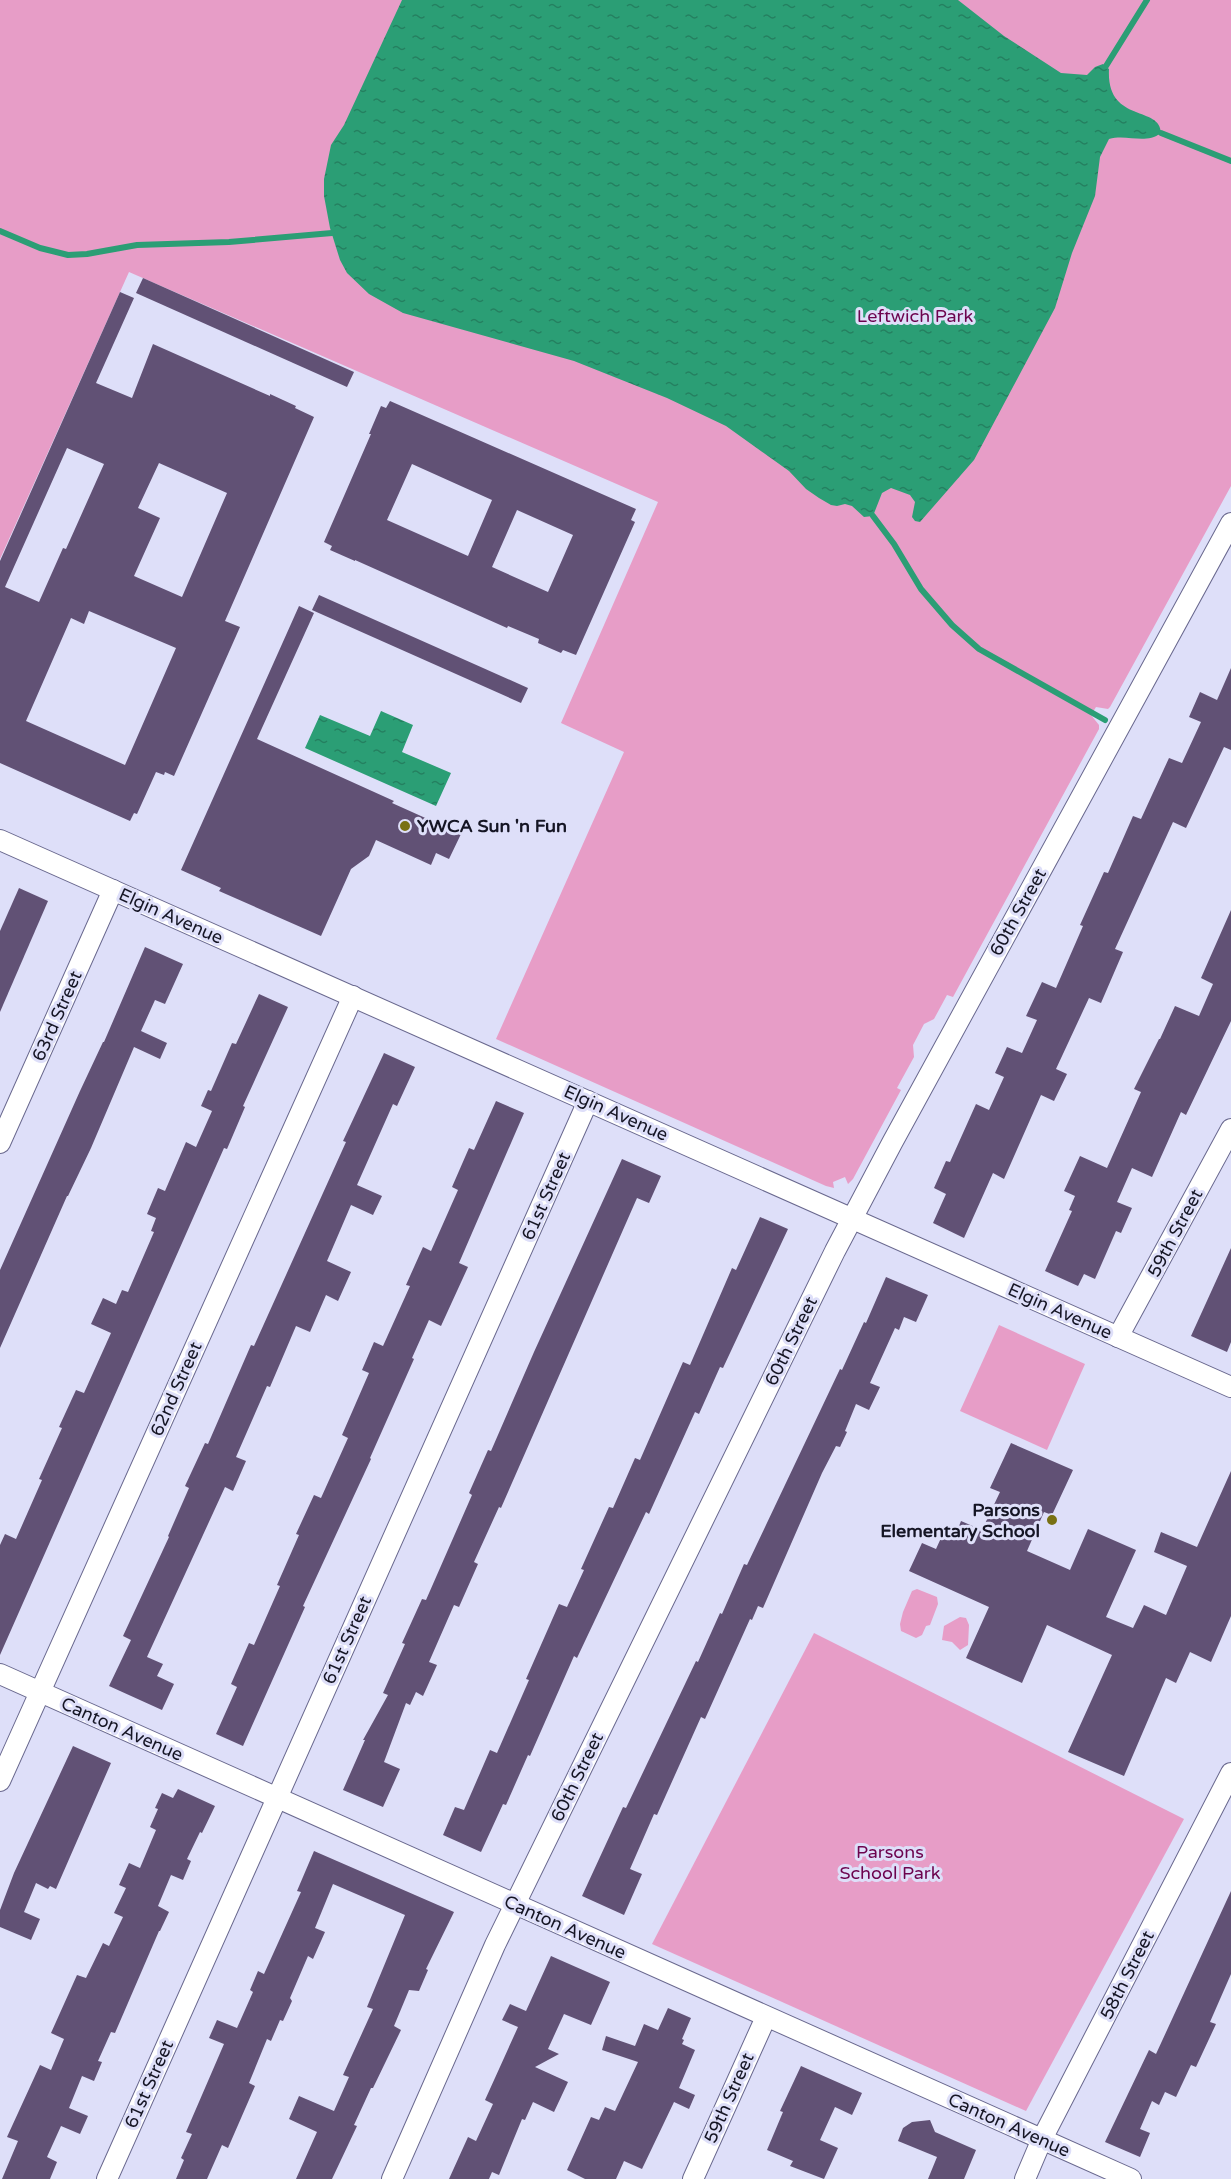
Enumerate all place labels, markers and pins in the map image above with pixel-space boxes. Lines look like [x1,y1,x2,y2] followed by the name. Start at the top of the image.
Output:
[417,815,567,837] place label: YWCA Sun 'n Fun
[398,819,412,833] marker: YWCA Sun 'n Fun
[880,1499,1040,1542] place label: Parsons Elementary School
[1045,1513,1059,1527] marker: Parsons Elementary School

